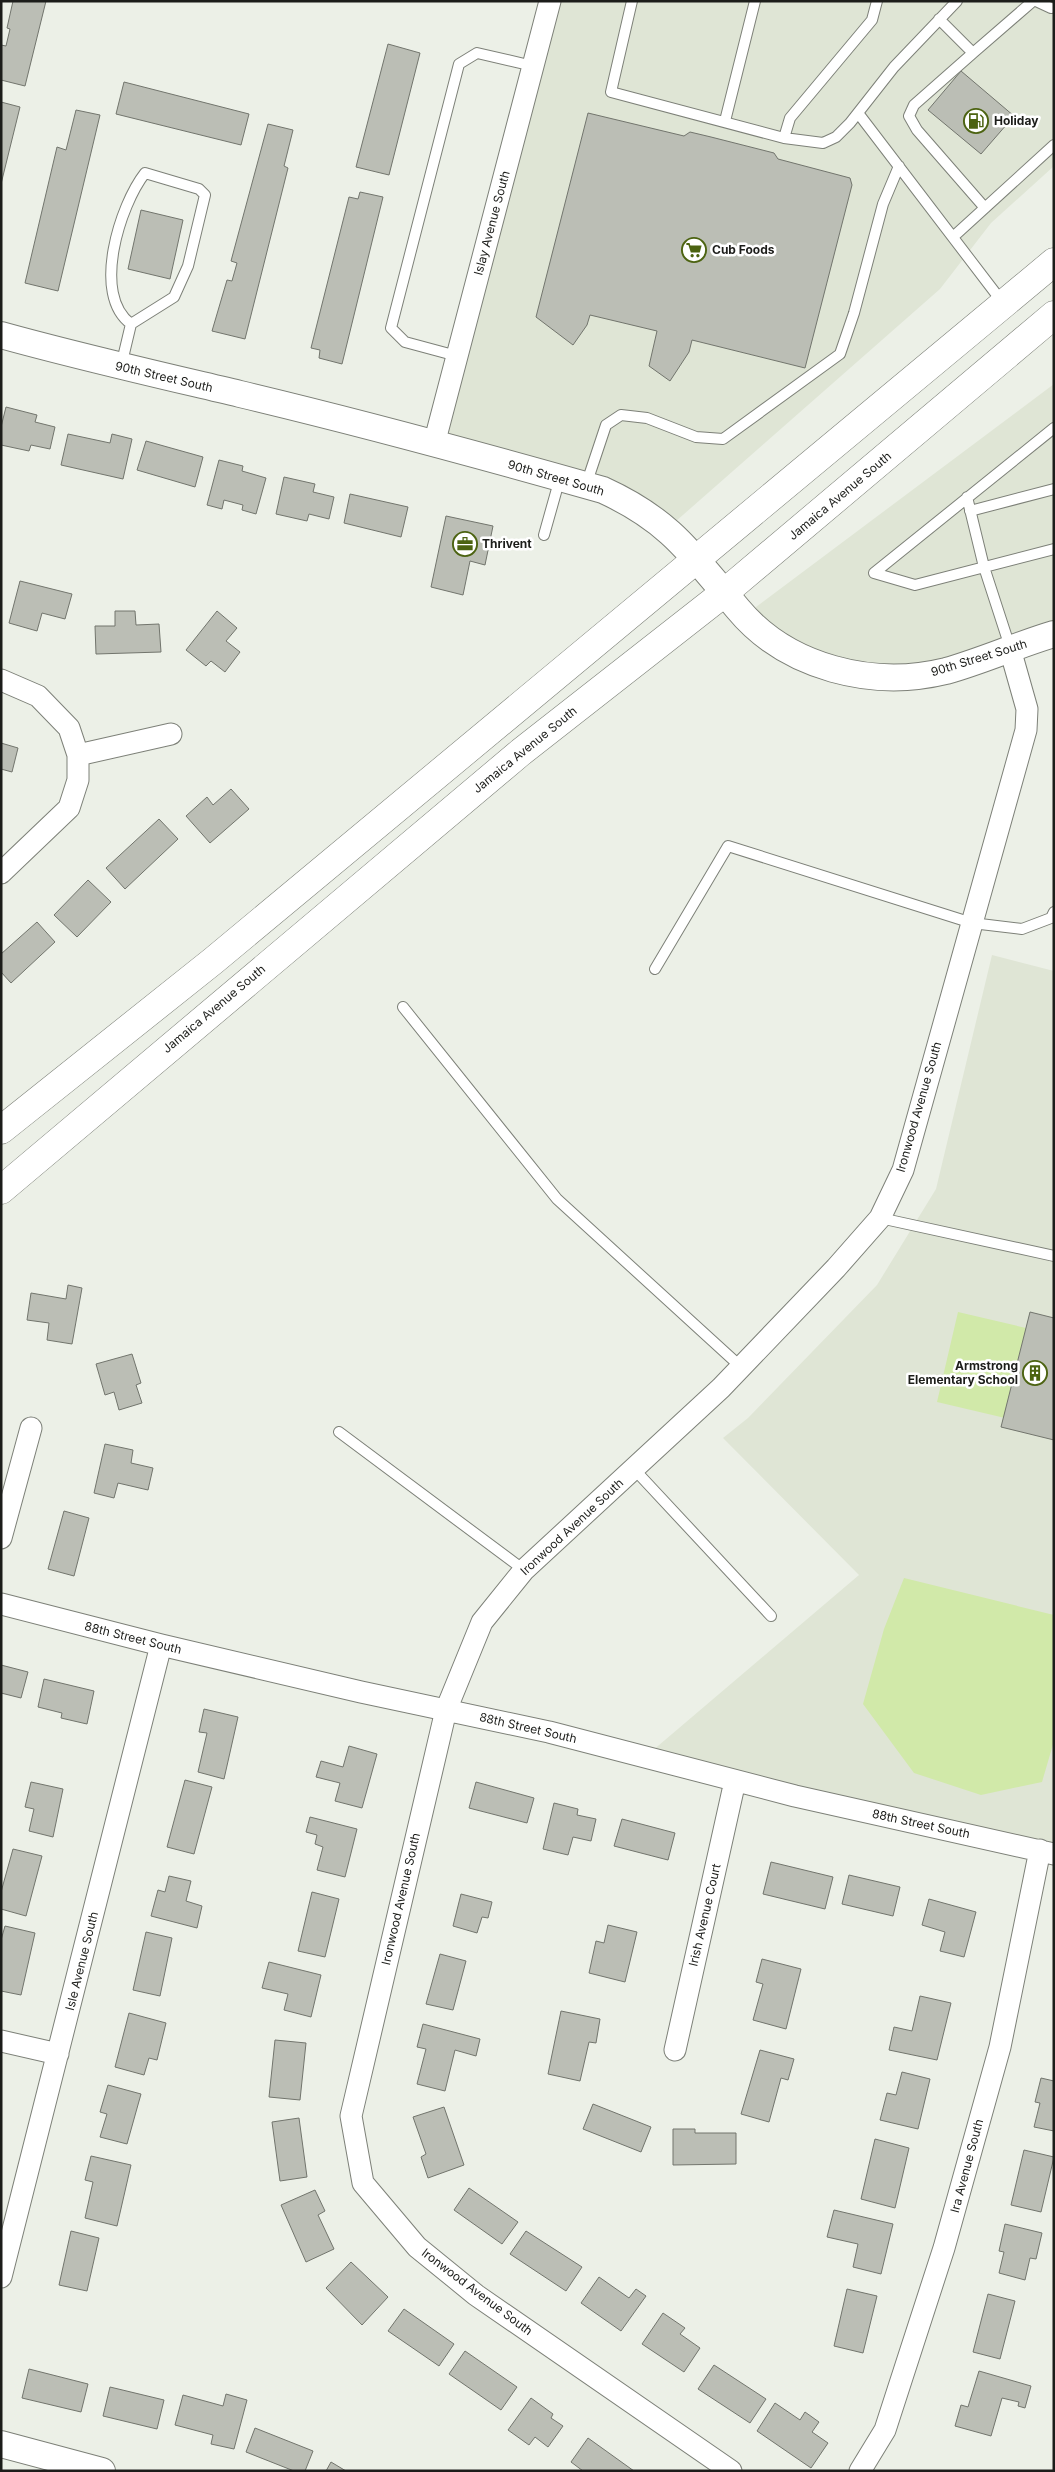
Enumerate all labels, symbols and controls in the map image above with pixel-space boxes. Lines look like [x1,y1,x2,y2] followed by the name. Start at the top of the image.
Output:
[963,108,989,134] fuel station icon: Holiday
[994,113,1039,128] place label: Holiday
[470,169,513,277] street label: Islay Avenue South
[681,237,707,263] supermarket icon: Cub Foods
[712,242,775,257] place label: Cub Foods
[114,358,214,395] street label: 90th Street South
[785,448,894,543] street label: Jamaica Avenue South
[506,457,606,498] street label: 90th Street South
[452,531,478,557] office icon: Thrivent
[482,536,532,551] place label: Thrivent
[929,636,1029,679] street label: 90th Street South
[470,703,580,796] street label: Jamaica Avenue South
[159,961,268,1056] street label: Jamaica Avenue South
[893,1040,944,1174] street label: Ironwood Avenue South
[908,1358,1018,1387] place label: Armstrong Elementary School
[1022,1360,1048,1386] building icon: Armstrong Elementary School
[517,1475,626,1578] street label: Ironwood Avenue South
[83,1618,183,1657] street label: 88th Street South
[478,1709,578,1746] street label: 88th Street South
[871,1806,971,1841] street label: 88th Street South
[378,1831,423,1966] street label: Ironwood Avenue South
[685,1862,724,1968] street label: Irish Avenue Court
[62,1910,101,2012] street label: Isle Avenue South
[947,2117,986,2214] street label: Ira Avenue South
[419,2245,536,2338] street label: Ironwood Avenue South

